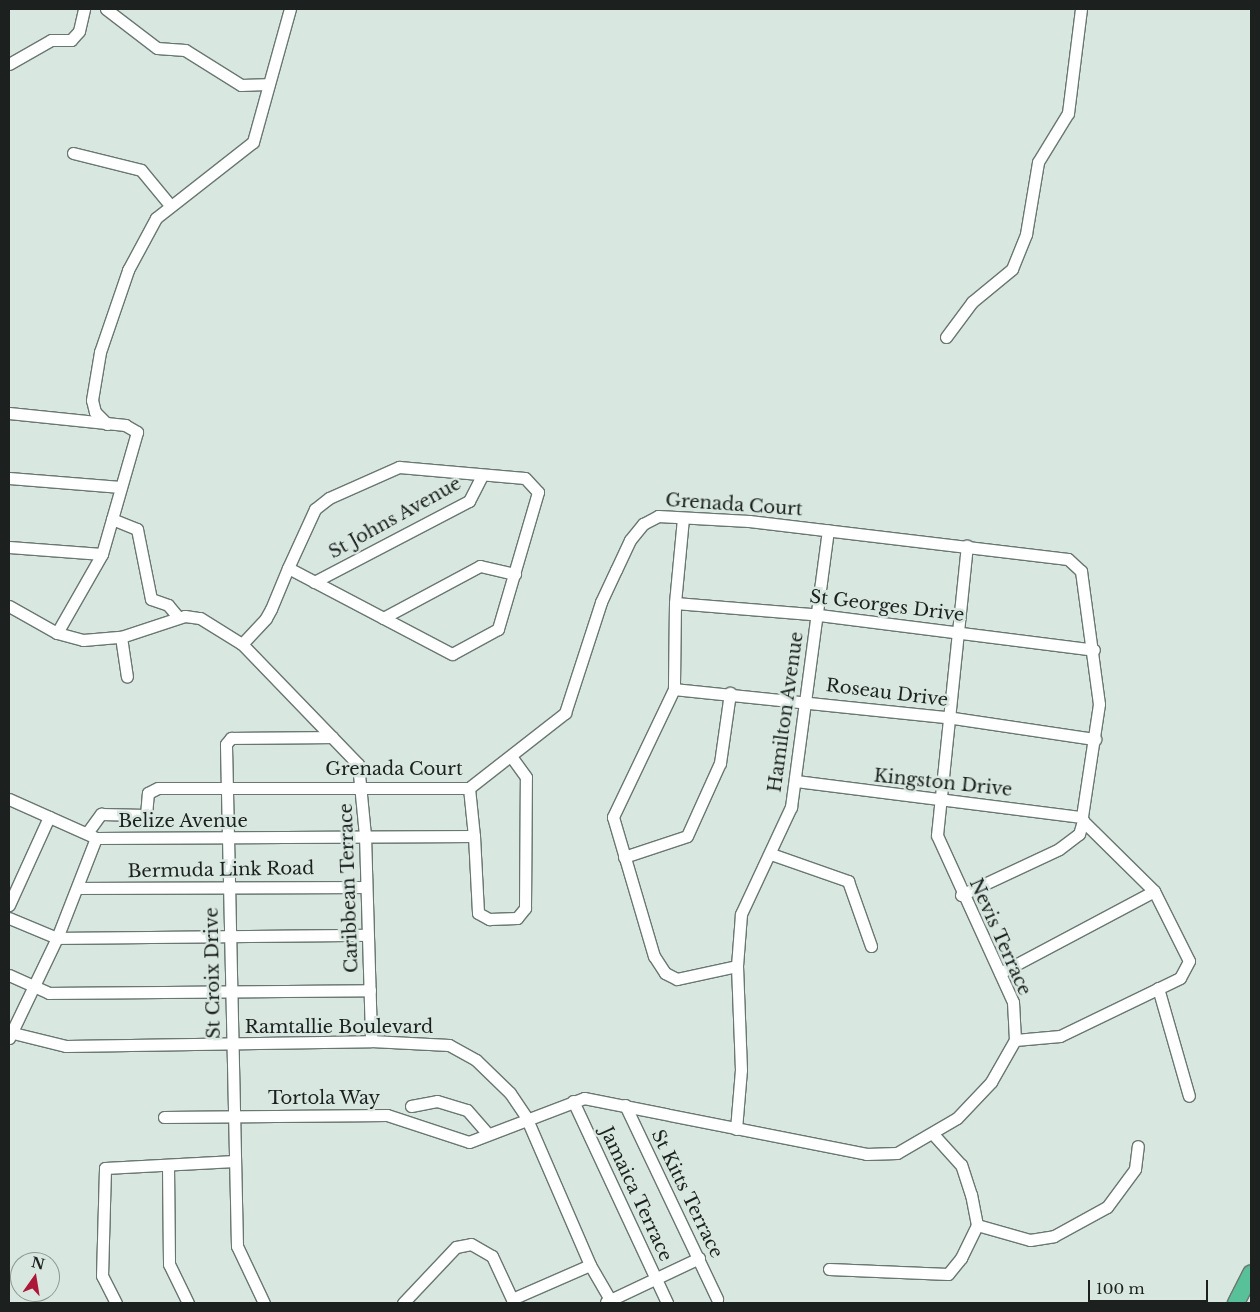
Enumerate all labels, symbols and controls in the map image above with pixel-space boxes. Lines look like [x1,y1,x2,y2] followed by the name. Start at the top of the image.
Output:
[325,473,465,563] street label: St Johns Avenue
[665,489,803,521] street label: Grenada Court
[808,586,966,626] street label: St Georges Drive
[764,630,808,794] street label: Hamilton Avenue
[825,675,949,711] street label: Roseau Drive
[325,758,463,780] street label: Grenada Court
[873,765,1013,801] street label: Kingston Drive
[335,802,363,974] street label: Caribbean Terrace
[118,810,248,832] street label: Belize Avenue
[127,858,315,882] street label: Bermuda Link Road
[964,875,1036,999] street label: Nevis Terrace
[201,907,225,1039] street label: St Croix Drive
[245,1016,433,1038] street label: Ramtallie Boulevard
[267,1087,381,1109] street label: Tortola Way
[595,1123,677,1265] street label: Jamaica Terrace
[646,1126,728,1262] street label: St Kitts Terrace
[10,1252,60,1302] north arrow
[30,1253,47,1274] text: N
[1090,1270,1210,1302] scale bar
[1096,1279,1145,1298] text: 100 m

